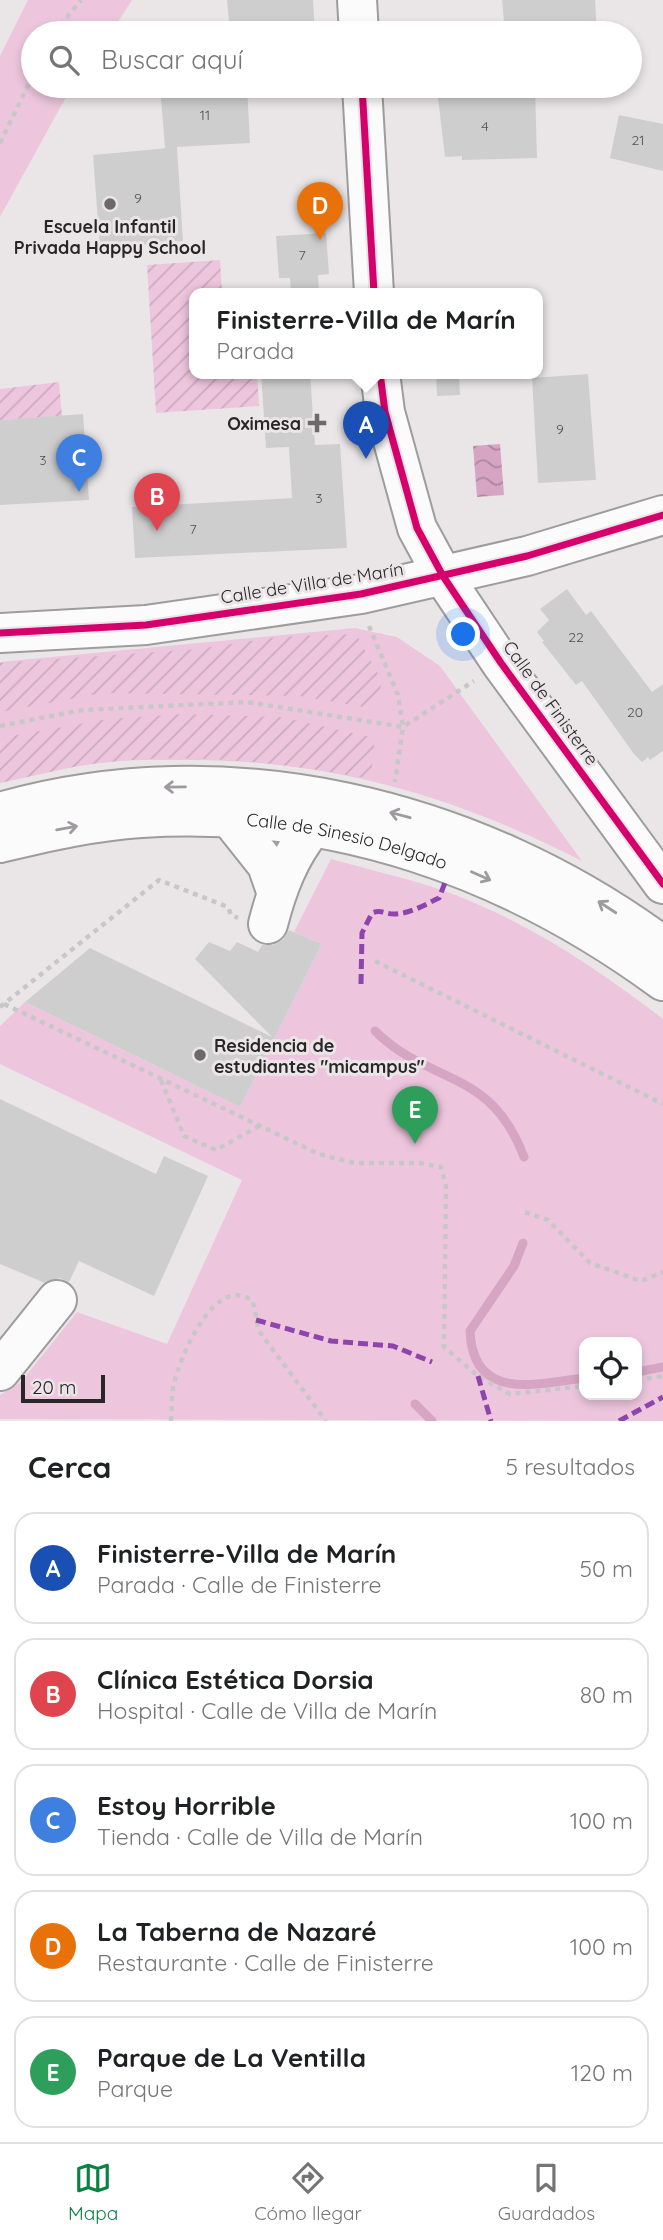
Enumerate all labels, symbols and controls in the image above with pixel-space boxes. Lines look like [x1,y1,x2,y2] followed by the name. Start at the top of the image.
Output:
[21,21,642,98] search box
[45,41,83,79] icon: search
[101,43,243,76] text: Buscar aquí
[200,106,210,124] house number: 11
[481,117,489,135] house number: 4
[632,131,644,149] house number: 21
[297,182,343,240] pin: D
[134,189,142,207] house number: 9
[102,196,118,212] marker: Escuela Infantil Privada Happy School
[14,215,206,259] place label: Escuela Infantil Privada Happy School
[298,246,306,264] house number: 7
[189,288,543,379] popup
[216,303,516,336] text: Finisterre-Villa de Marín
[216,336,294,365] text: Parada
[343,401,389,459] pin: A
[227,412,301,435] place label: Oximesa
[307,413,327,433] marker: Oximesa
[556,420,564,438] house number: 9
[56,434,102,492] pin: C
[39,451,47,469] house number: 3
[134,473,180,531] pin: B
[315,489,323,507] house number: 3
[189,520,197,538] house number: 7
[219,557,405,609] street label: Calle de Villa de Marín
[446,617,480,651] your location
[568,628,584,646] house number: 22
[498,636,604,770] street label: Calle de Finisterre
[627,703,643,721] house number: 20
[164,780,187,794] one-way arrow
[246,807,451,874] street label: Calle de Sinesio Delgado
[389,808,411,821] one-way arrow
[55,821,77,835] one-way arrow
[470,870,491,883] one-way arrow
[598,899,617,914] one-way arrow
[214,1034,425,1078] place label: Residencia de estudiantes "micampus"
[192,1047,208,1063] marker: Residencia de estudiantes "micampus"
[392,1086,438,1144] pin: E
[579,1337,642,1400] map controls
[579,1337,642,1400] button: locate
[21,1372,105,1404] scale bar
[32,1375,76,1399] text: 20 m
[28,1448,111,1486] text: Cerca
[505,1452,635,1481] text: 5 resultados
[97,1537,396,1570] text: Finisterre-Villa de Marín
[46,1554,60,1583] text: A
[580,1554,633,1583] text: 50 m
[97,1570,382,1599] text: Parada · Calle de Finisterre
[97,1663,374,1696] text: Clínica Estética Dorsia
[45,1680,61,1709] text: B
[580,1680,633,1709] text: 80 m
[97,1696,437,1725] text: Hospital · Calle de Villa de Marín
[97,1789,276,1822] text: Estoy Horrible
[46,1806,60,1835] text: C
[570,1806,633,1835] text: 100 m
[97,1822,423,1851] text: Tienda · Calle de Villa de Marín
[97,1915,377,1948] text: La Taberna de Nazaré
[45,1932,61,1961] text: D
[570,1932,633,1961] text: 100 m
[97,1948,434,1977] text: Restaurante · Calle de Finisterre
[97,2041,366,2074] text: Parque de La Ventilla
[46,2058,60,2087] text: E
[571,2058,633,2087] text: 120 m
[97,2074,173,2103] text: Parque
[68,2159,118,2225] tab: Mapa
[254,2159,362,2225] tab: Cómo llegar
[498,2159,595,2225] tab: Guardados

